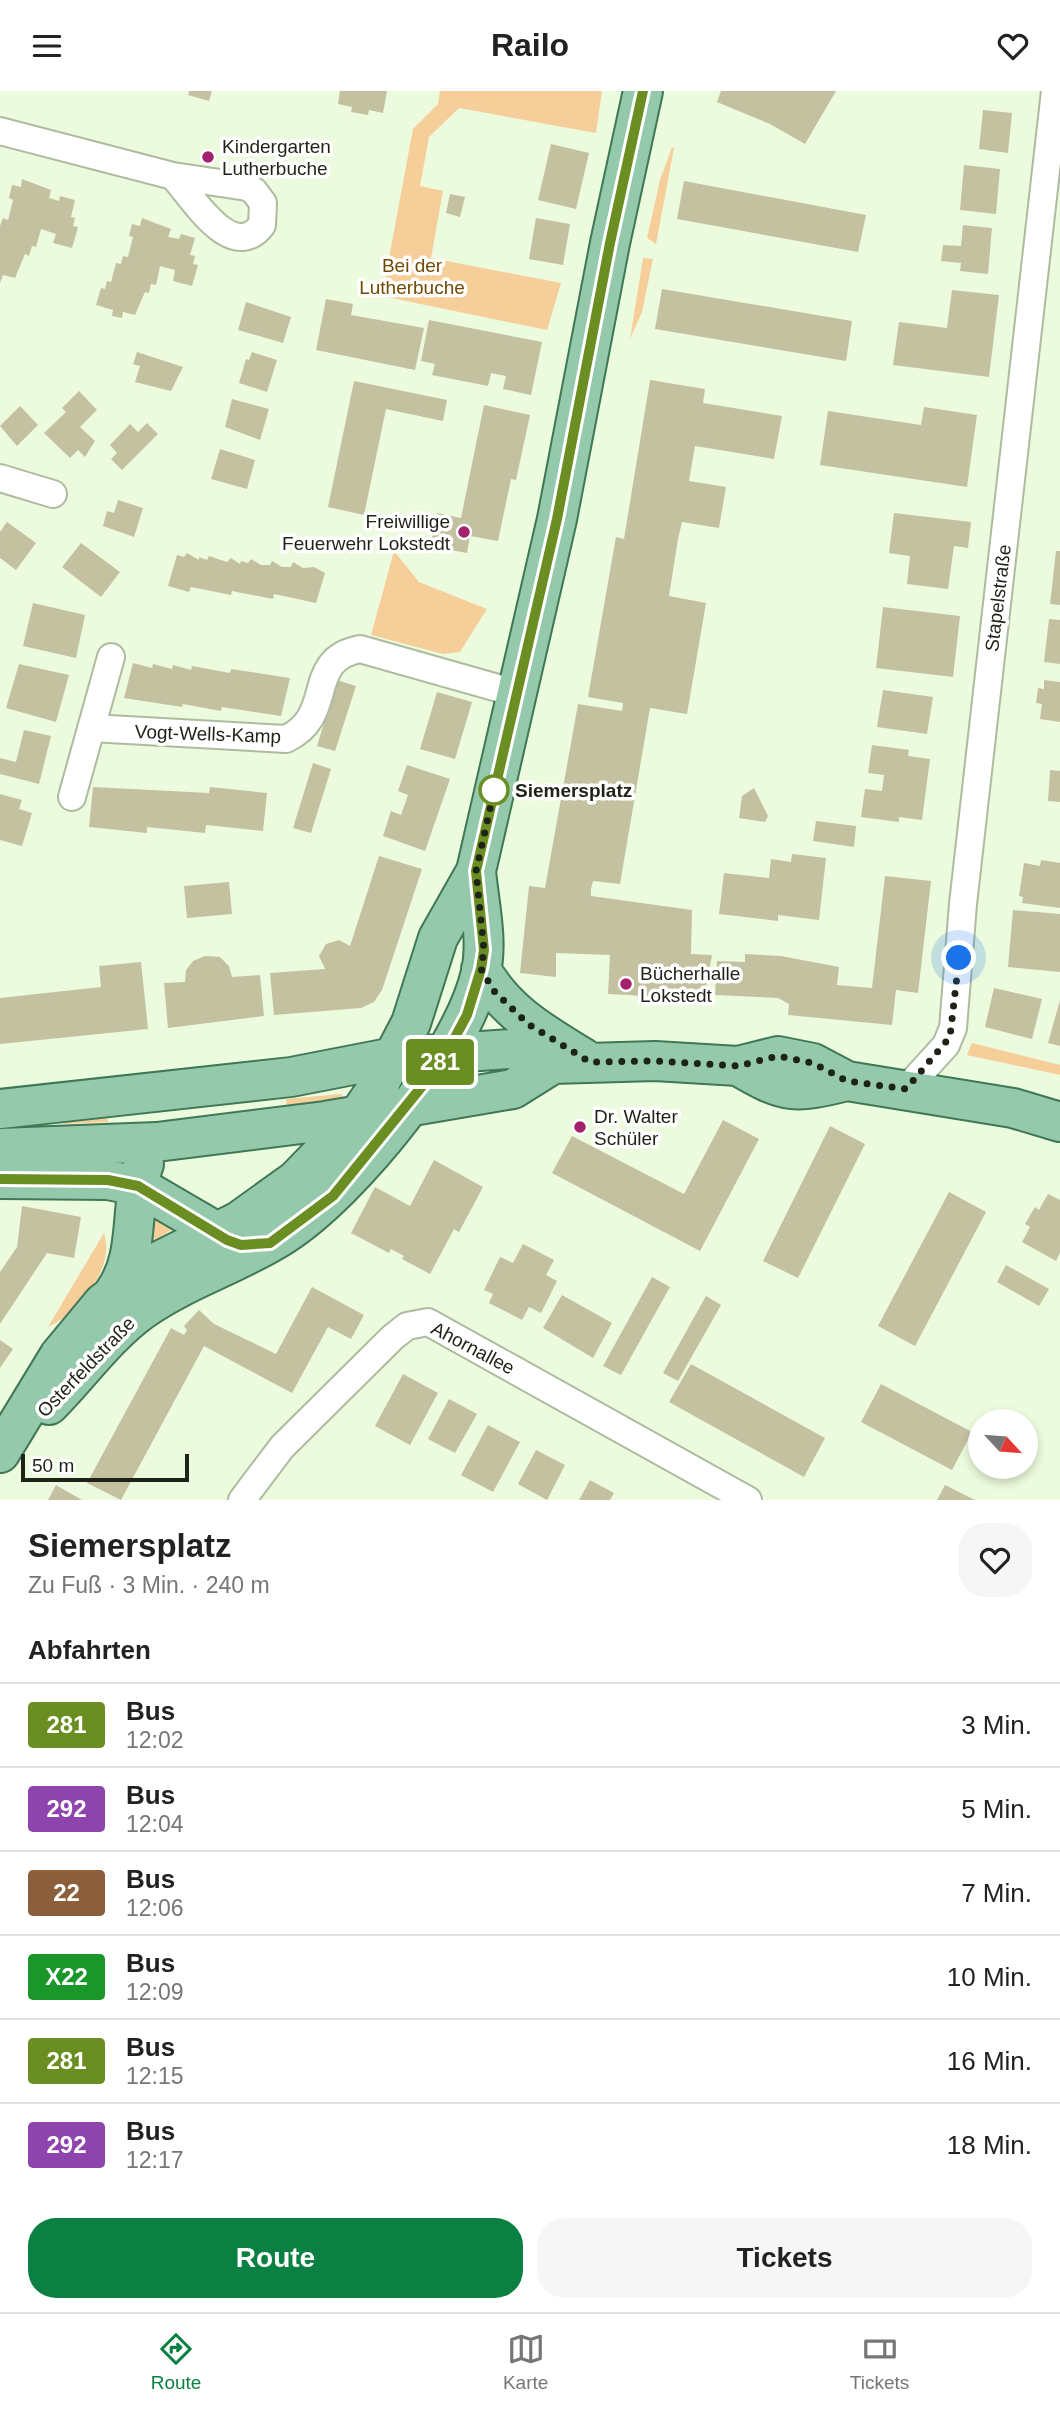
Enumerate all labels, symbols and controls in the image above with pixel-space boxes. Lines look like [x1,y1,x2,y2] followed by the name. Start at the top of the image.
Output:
[28,27,66,65] icon: menu
[491,27,569,63] text: Railo
[994,27,1032,65] icon: heart
[222,136,331,179] place label: Kindergarten Lutherbuche
[200,149,216,165] marker: Kindergarten Lutherbuche
[359,255,465,298] park label: Bei der Lutherbuche
[282,511,451,554] place label: Freiwillige Feuerwehr Lokstedt
[456,524,472,540] marker: Freiwillige Feuerwehr Lokstedt
[981,543,1015,653] street label: Stapelstraße
[134,721,282,747] street label: Vogt-Wells-Kamp
[479,775,509,805] marker: Siemersplatz
[515,780,632,801] place label: Siemersplatz
[941,940,976,975] your location
[640,963,740,1006] place label: Bücherhalle Lokstedt
[618,976,634,992] marker: Bücherhalle Lokstedt
[400,1039,480,1085] line badge: 281
[420,1048,460,1075] text: 281
[594,1106,678,1149] place label: Dr. Walter Schüler
[572,1119,588,1135] marker: Dr. Walter Schüler
[33,1313,139,1421] street label: Osterfeldstraße
[428,1317,518,1379] street label: Ahornallee
[968,1409,1038,1479] north arrow
[968,1409,1038,1479] map controls
[21,1451,189,1483] scale bar
[32,1455,74,1476] text: 50 m
[958,1523,1032,1597] button: heart
[28,1527,232,1564] text: Siemersplatz
[28,1572,270,1598] text: Zu Fuß · 3 Min. · 240 m
[28,1635,151,1665] text: Abfahrten
[126,1696,175,1726] text: Bus
[961,1710,1032,1740] text: 3 Min.
[46,1711,87,1738] text: 281
[126,1727,184,1753] text: 12:02
[126,1780,175,1810] text: Bus
[961,1794,1032,1824] text: 5 Min.
[46,1795,87,1822] text: 292
[126,1811,184,1837] text: 12:04
[126,1864,175,1894] text: Bus
[961,1878,1032,1908] text: 7 Min.
[53,1879,80,1906] text: 22
[126,1895,184,1921] text: 12:06
[126,1948,175,1978] text: Bus
[947,1962,1032,1992] text: 10 Min.
[45,1963,88,1990] text: X22
[126,1979,184,2005] text: 12:09
[126,2032,175,2062] text: Bus
[947,2046,1032,2076] text: 16 Min.
[46,2047,87,2074] text: 281
[126,2063,184,2089] text: 12:15
[126,2116,175,2146] text: Bus
[947,2130,1032,2160] text: 18 Min.
[46,2131,87,2158] text: 292
[126,2147,184,2173] text: 12:17
[28,2218,523,2298] button: Route
[537,2218,1032,2298] button: Tickets
[151,2330,201,2394] tab: Route
[503,2330,548,2394] tab: Karte
[850,2330,909,2394] tab: Tickets

